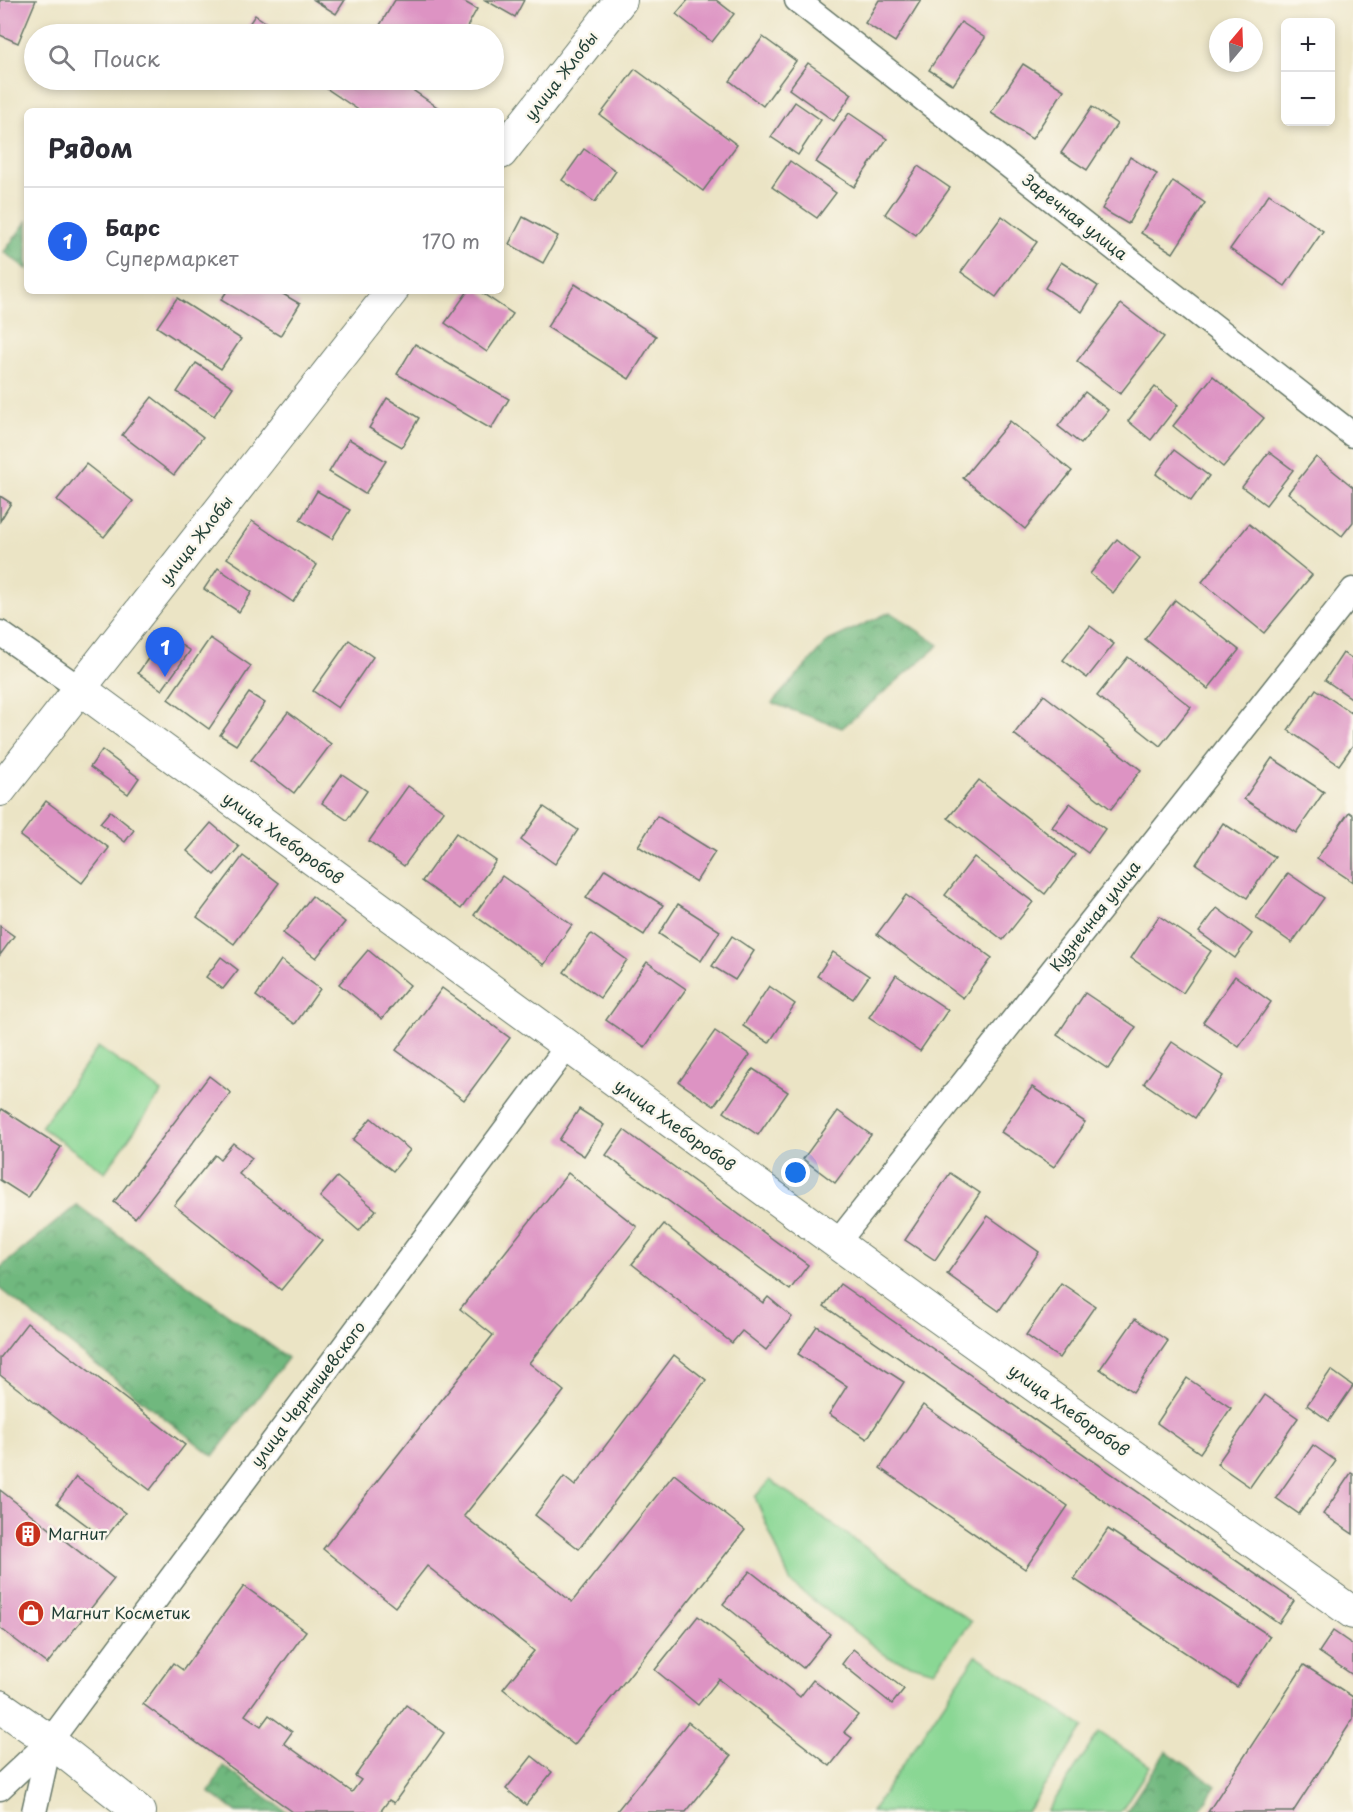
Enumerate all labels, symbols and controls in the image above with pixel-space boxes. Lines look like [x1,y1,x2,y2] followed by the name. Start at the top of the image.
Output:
[1209,18,1263,72] north arrow
[1281,18,1335,126] map controls
[1281,18,1335,72] button: +
[24,24,504,90] search box
[518,26,603,125] street label: улица Жлобы
[45,41,78,74] icon: search
[93,41,160,74] text: Поиск
[1281,72,1335,126] button: −
[48,128,133,167] text: Рядом
[1018,167,1133,265] street label: Заречная улица
[105,210,160,243] text: Барс
[63,226,72,256] text: 1
[422,226,480,256] text: 170 m
[105,243,238,273] text: Супермаркет
[153,490,238,589] street label: улица Жлобы
[146,628,184,677] pin: 1
[218,785,349,889] street label: улица Хлеборобов
[1043,855,1145,976] street label: Кузнечная улица
[610,1072,741,1176] street label: улица Хлеборобов
[781,1158,810,1187] your location
[244,1315,370,1472] street label: улица Чернышевского
[1004,1357,1135,1461] street label: улица Хлеборобов
[13,1519,43,1549] building icon: Магнит
[48,1521,108,1545] place label: Магнит
[16,1598,46,1628] shop icon: Магнит Косметик
[51,1600,191,1624] place label: Магнит Косметик

